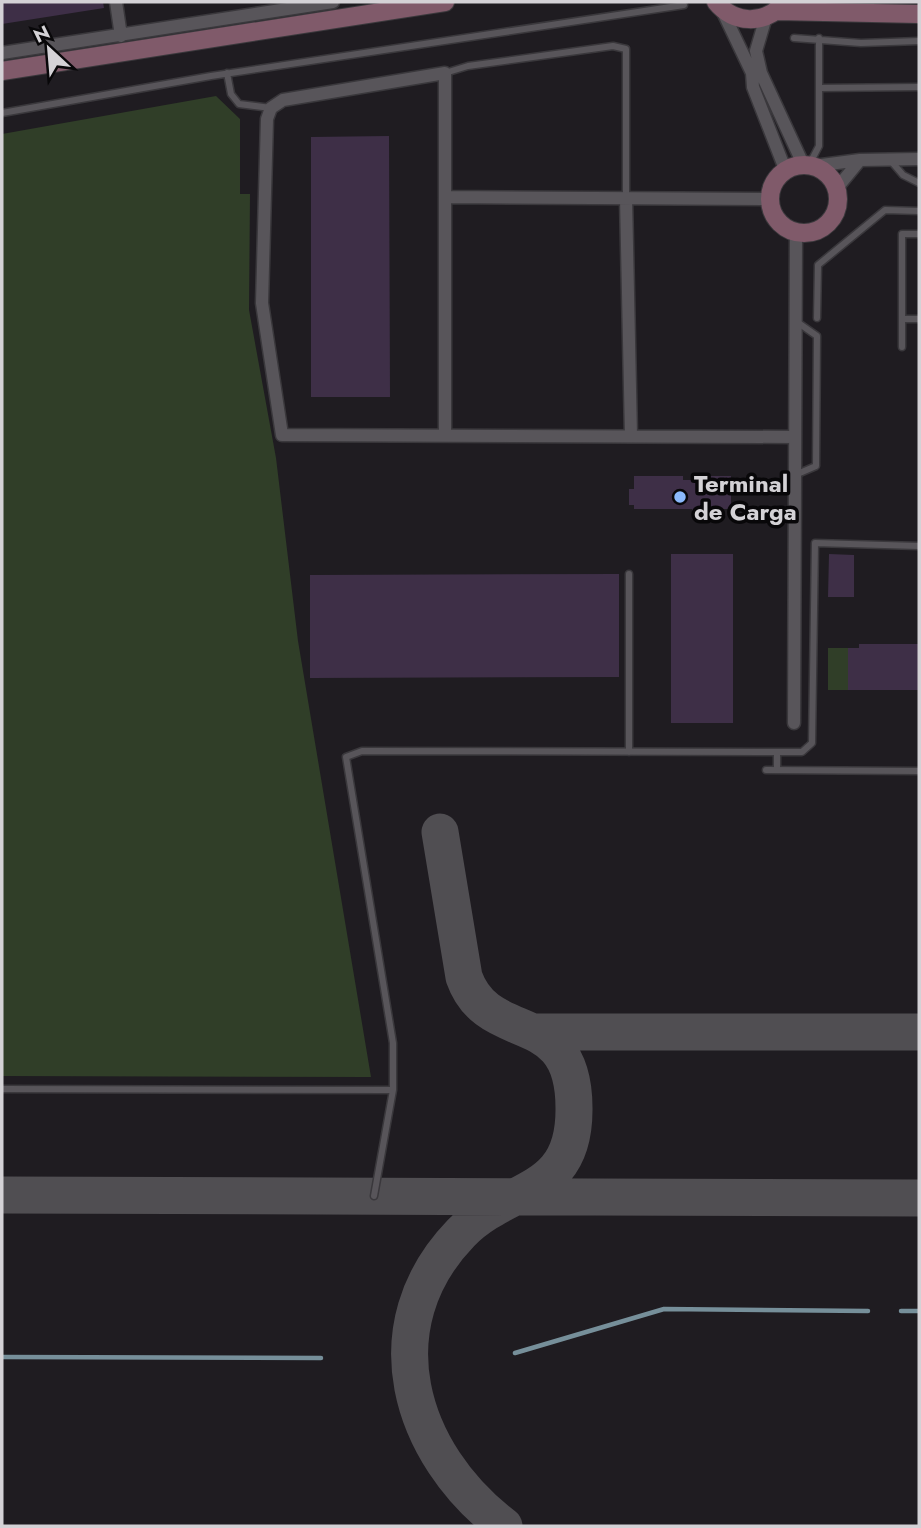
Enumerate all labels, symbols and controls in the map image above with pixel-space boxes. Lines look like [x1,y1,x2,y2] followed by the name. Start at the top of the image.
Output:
[14,14,84,84] north arrow
[29,19,54,50] text: N
[694,466,797,529] place label: Terminal de Carga
[672,489,688,505] marker: Terminal de Carga

